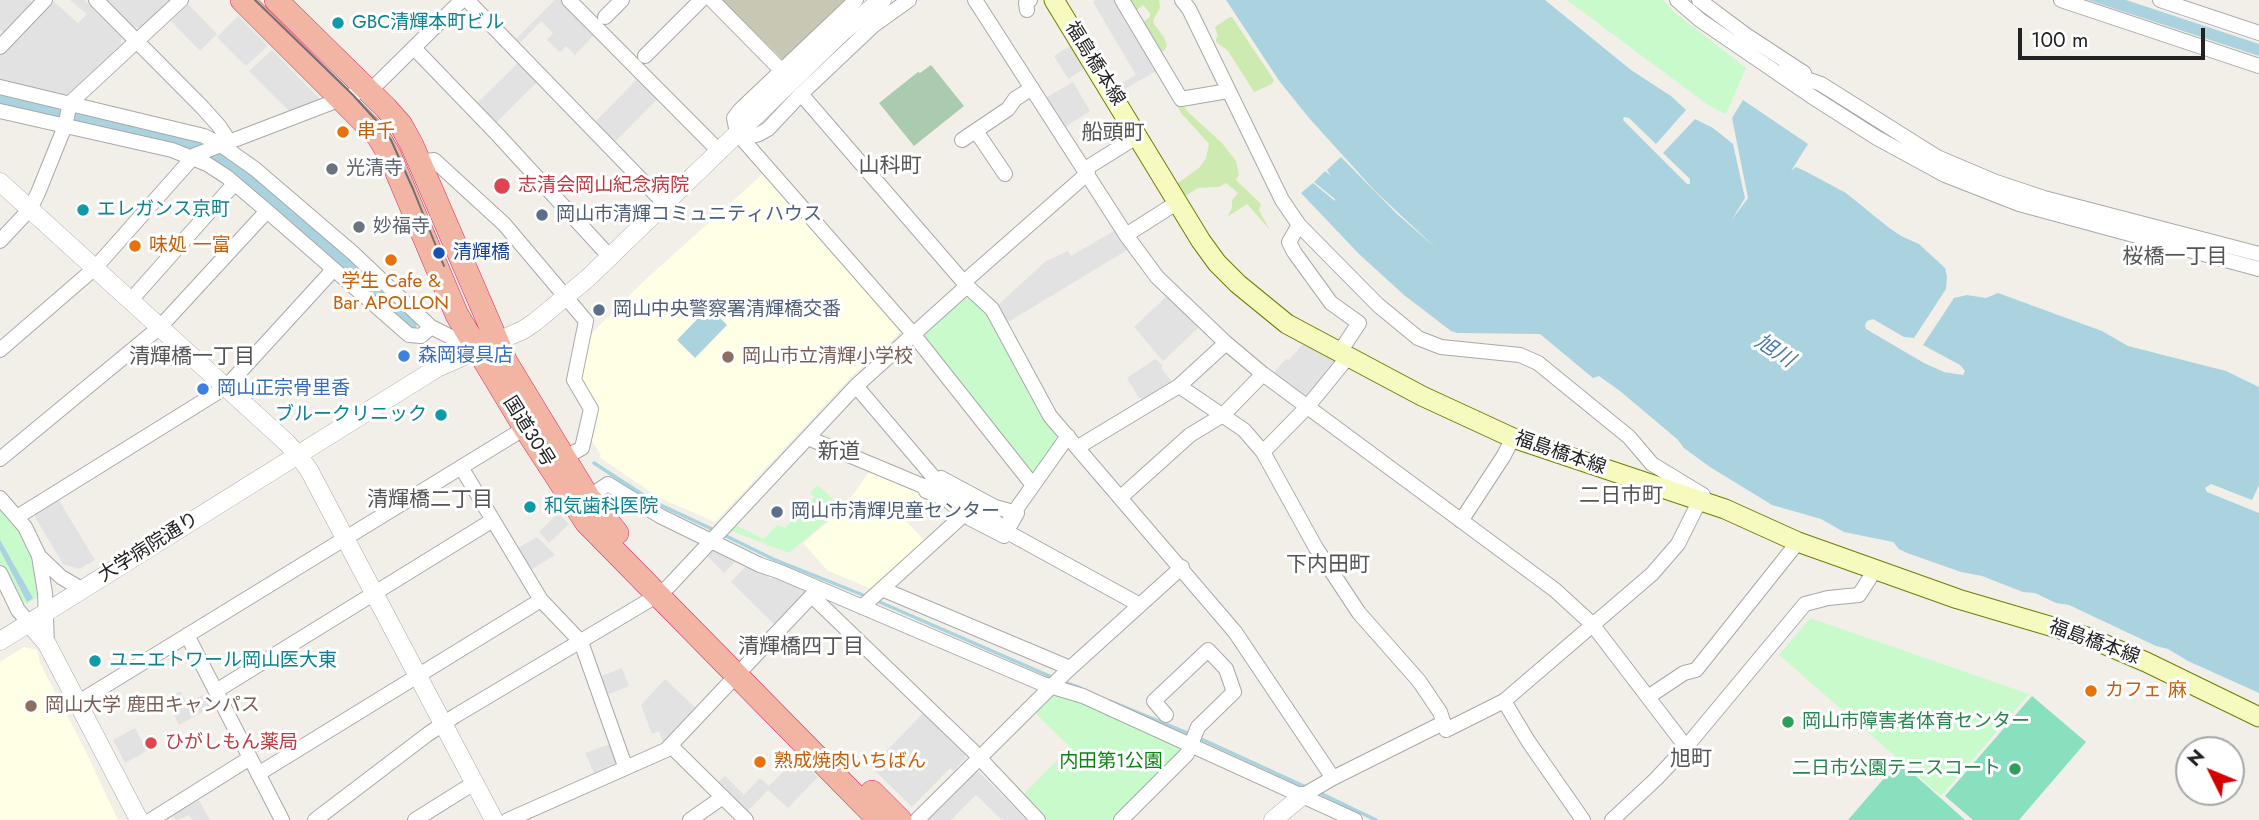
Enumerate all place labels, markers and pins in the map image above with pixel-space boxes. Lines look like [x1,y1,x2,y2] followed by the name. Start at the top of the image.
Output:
[352,12,504,34] place label: GBC清輝本町ビル
[330,15,346,31] marker: GBC清輝本町ビル
[357,121,395,143] place label: 串千
[335,124,351,140] marker: 串千
[346,158,403,180] place label: 光清寺
[324,161,340,177] marker: 光清寺
[518,175,689,197] place label: 志清会岡山紀念病院
[492,176,512,196] marker: 志清会岡山紀念病院
[97,199,230,221] place label: エレガンス京町
[75,202,91,218] marker: エレガンス京町
[556,204,822,226] place label: 岡山市清輝コミュニティハウス
[534,207,550,223] marker: 岡山市清輝コミュニティハウス
[373,216,430,238] place label: 妙福寺
[351,219,367,235] marker: 妙福寺
[149,235,231,257] place label: 味処 一富
[127,238,143,254] marker: 味処 一富
[453,242,510,264] place label: 清輝橋
[431,245,447,261] marker: 清輝橋
[383,252,399,268] marker: 学生 Cafe & Bar APOLLON
[333,271,449,315] place label: 学生 Cafe & Bar APOLLON
[613,299,841,321] place label: 岡山中央警察署清輝橋交番
[591,302,607,318] marker: 岡山中央警察署清輝橋交番
[418,345,513,367] place label: 森岡寝具店
[742,346,913,368] place label: 岡山市立清輝小学校
[396,348,412,364] marker: 森岡寝具店
[720,349,736,365] marker: 岡山市立清輝小学校
[217,378,350,400] place label: 岡山正宗骨里香
[195,381,211,397] marker: 岡山正宗骨里香
[275,404,427,426] place label: ブルークリニック
[433,407,449,423] marker: ブルークリニック
[544,496,658,518] place label: 和気歯科医院
[522,499,538,515] marker: 和気歯科医院
[791,501,1000,523] place label: 岡山市清輝児童センター
[769,504,785,520] marker: 岡山市清輝児童センター
[109,650,337,672] place label: ユニエトワール岡山医大東
[87,653,103,669] marker: ユニエトワール岡山医大東
[2105,680,2187,702] place label: カフェ 麻
[2083,683,2099,699] marker: カフェ 麻
[45,695,260,717] place label: 岡山大学 鹿田キャンパス
[23,698,39,714] marker: 岡山大学 鹿田キャンパス
[1802,711,2030,733] place label: 岡山市障害者体育センター
[1780,714,1796,730] marker: 岡山市障害者体育センター
[165,732,298,754] place label: ひがしもん薬局
[143,735,159,751] marker: ひがしもん薬局
[774,751,926,773] place label: 熟成焼肉いちばん
[752,754,768,770] marker: 熟成焼肉いちばん
[1792,758,2001,780] place label: 二日市公園テニスコート
[2007,761,2023,777] marker: 二日市公園テニスコート

